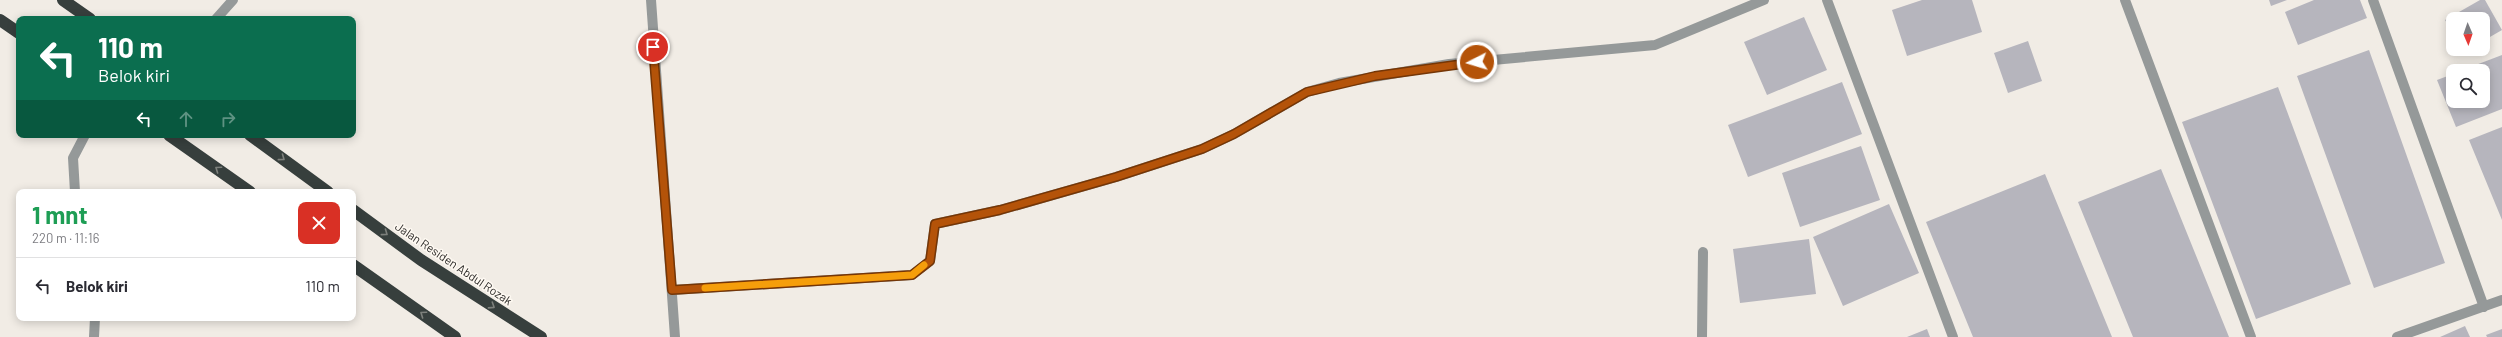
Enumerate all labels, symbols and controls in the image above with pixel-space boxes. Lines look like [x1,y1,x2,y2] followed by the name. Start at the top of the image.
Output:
[2446,12,2490,56] north arrow
[2446,12,2490,108] map controls
[98,30,163,64] text: 110 m
[636,30,670,64] pin
[32,32,84,84] icon: left
[642,36,664,58] icon: arrive
[1456,41,1498,83] position arrow
[98,64,170,86] text: Belok kiri
[2446,64,2490,108] button: search
[133,108,155,130] icon: left
[175,108,197,130] icon: ahead
[217,108,239,130] icon: right
[277,153,284,160] one-way arrow
[215,167,222,174] one-way arrow
[32,200,88,229] text: 1 mnt
[298,202,340,244] button: close
[393,219,515,307] street label: Jalan Residen Abdul Rozak
[380,228,387,235] one-way arrow
[32,230,99,246] text: 220 m · 11:16
[32,275,54,297] icon: left
[66,277,128,295] text: Belok kiri
[306,277,340,295] text: 110 m
[488,301,495,308] one-way arrow
[420,312,427,319] one-way arrow

